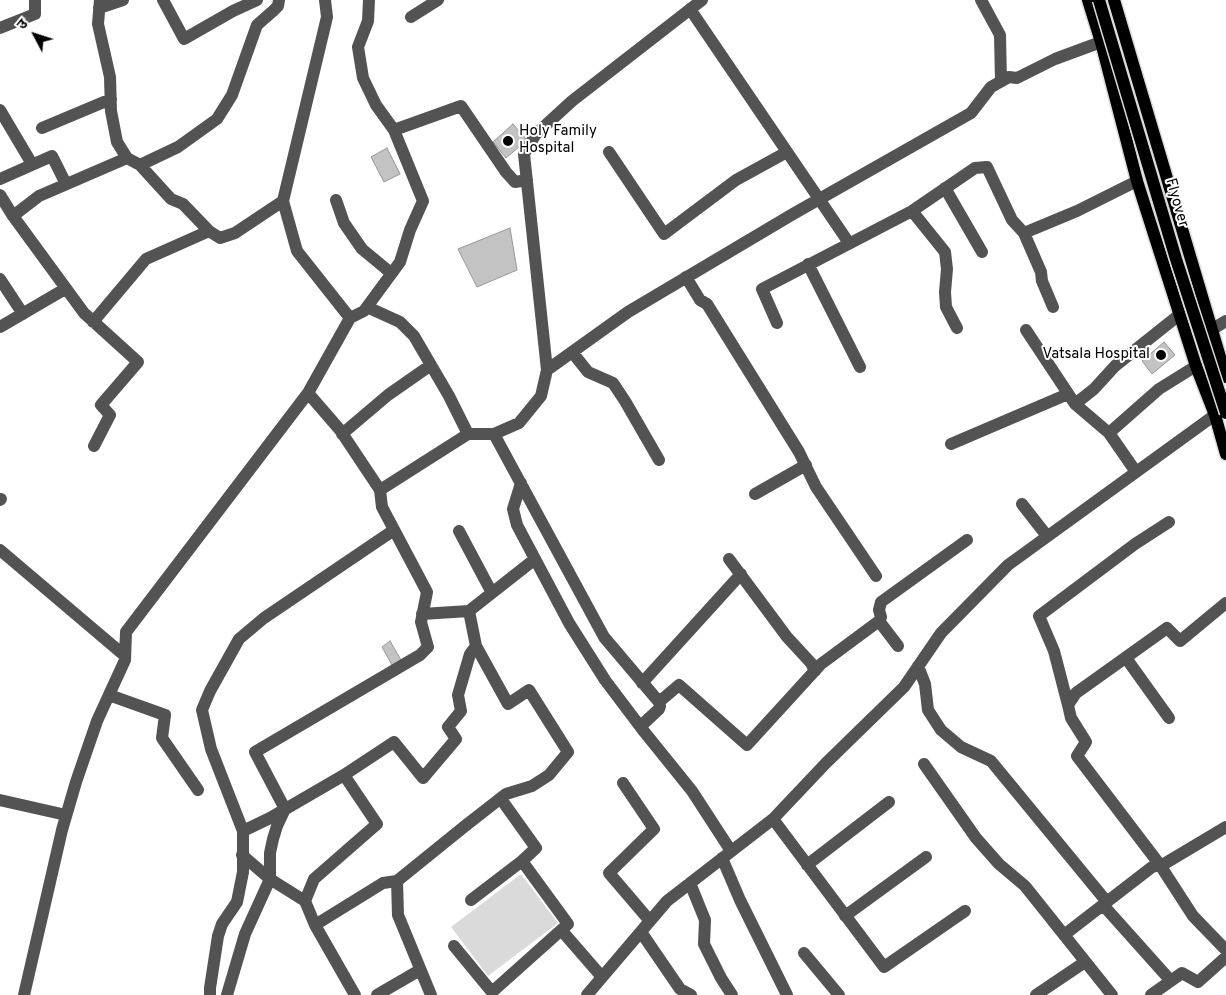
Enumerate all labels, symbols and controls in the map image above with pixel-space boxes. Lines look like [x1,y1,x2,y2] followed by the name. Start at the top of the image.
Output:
[10,10,60,60] north arrow
[14,16,32,34] text: उ
[519,123,597,158] place label: Holy Family Hospital
[501,134,515,148] marker: Holy Family Hospital
[1160,176,1192,230] street label: Flyover
[1043,346,1150,364] place label: Vatsala Hospital
[1154,348,1168,362] marker: Vatsala Hospital

